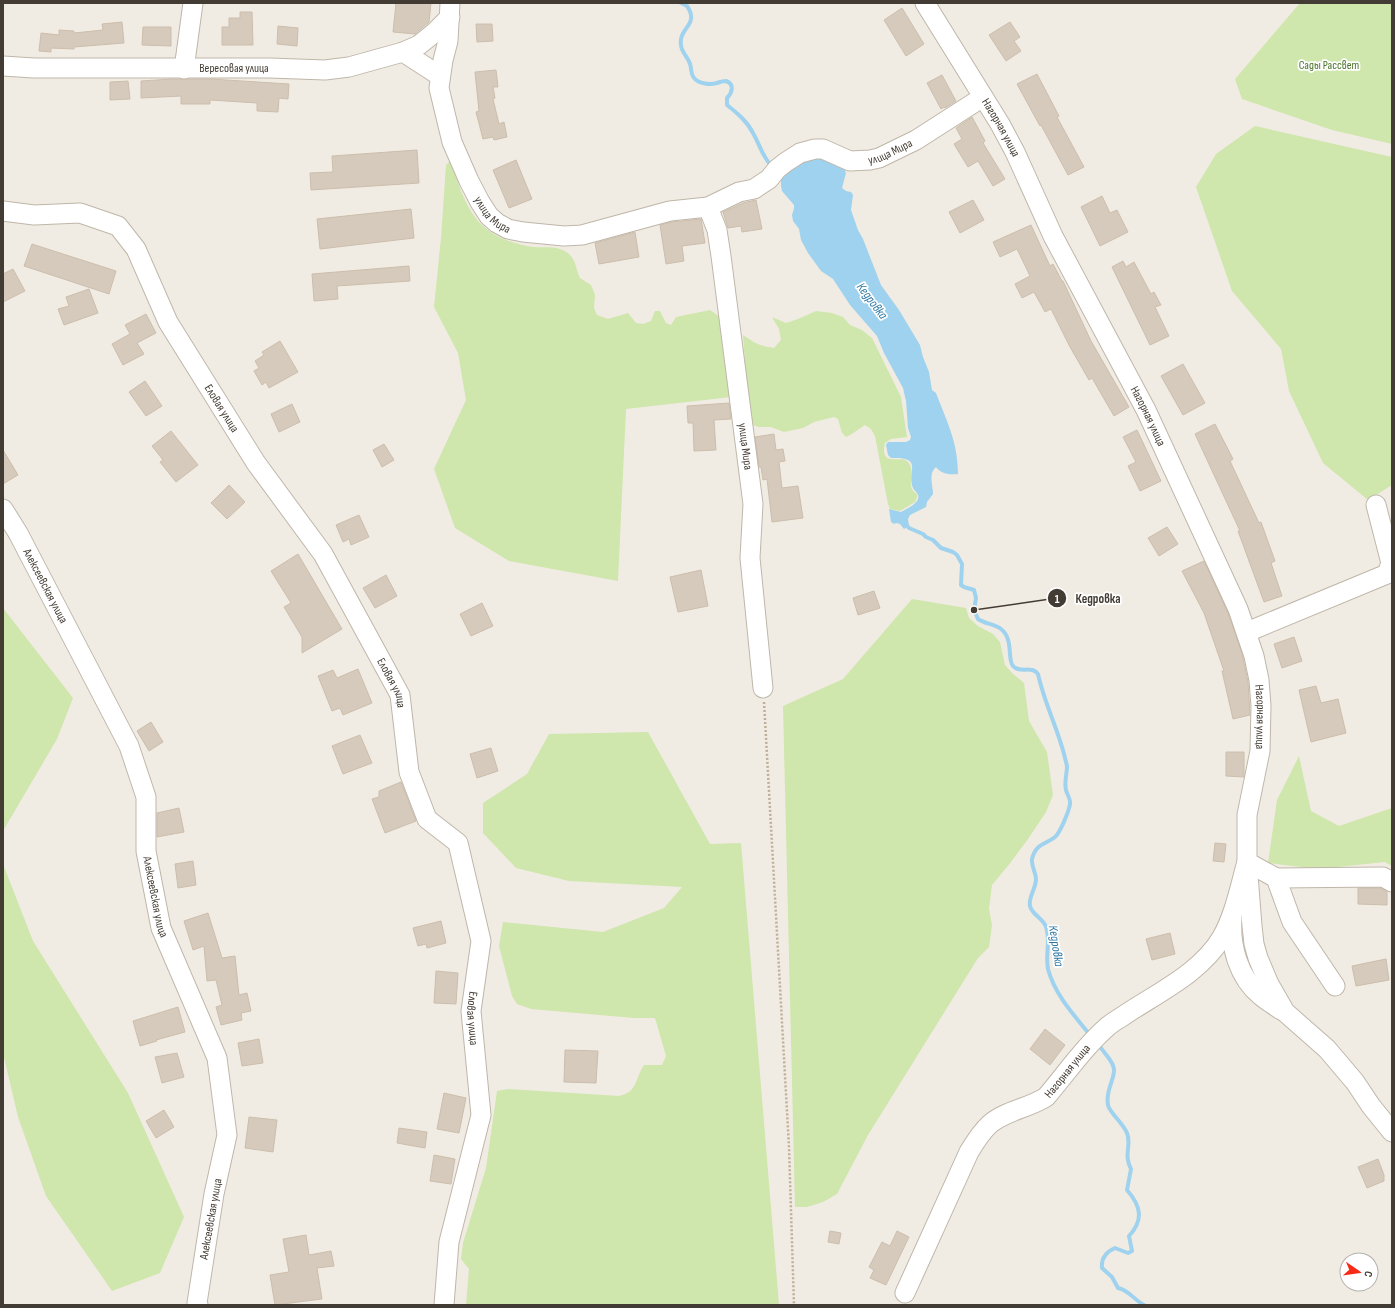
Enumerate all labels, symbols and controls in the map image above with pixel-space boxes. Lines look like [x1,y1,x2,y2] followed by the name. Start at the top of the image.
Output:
[1299,58,1360,73] park label: Сады Рассвет
[199,61,269,76] street label: Вересовая улица
[978,96,1024,159] street label: Нагорная улица
[867,135,915,168] street label: улица Мира
[471,194,514,237] street label: улица Мира
[853,280,891,323] water label: Кедровка
[201,381,243,435] street label: Еловая улица
[1127,383,1169,449] street label: Нагорная улица
[735,422,756,471] street label: улица Мира
[19,545,71,626] street label: Алексеевская улица
[1047,586,1128,611] callout: Кедровка
[1075,591,1121,607] text: Кедровка
[1055,592,1060,607] text: 1
[374,655,409,709] street label: Еловая улица
[1252,684,1269,750] street label: Нагорная улица
[140,854,172,940] street label: Алексеевская улица
[1045,924,1067,969] water label: Кедровка
[463,991,482,1046] street label: Еловая улица
[1041,1041,1094,1101] street label: Нагорная улица
[196,1177,226,1262] street label: Алексеевская улица
[1339,1252,1379,1292] north arrow
[1361,1270,1375,1279] text: С

